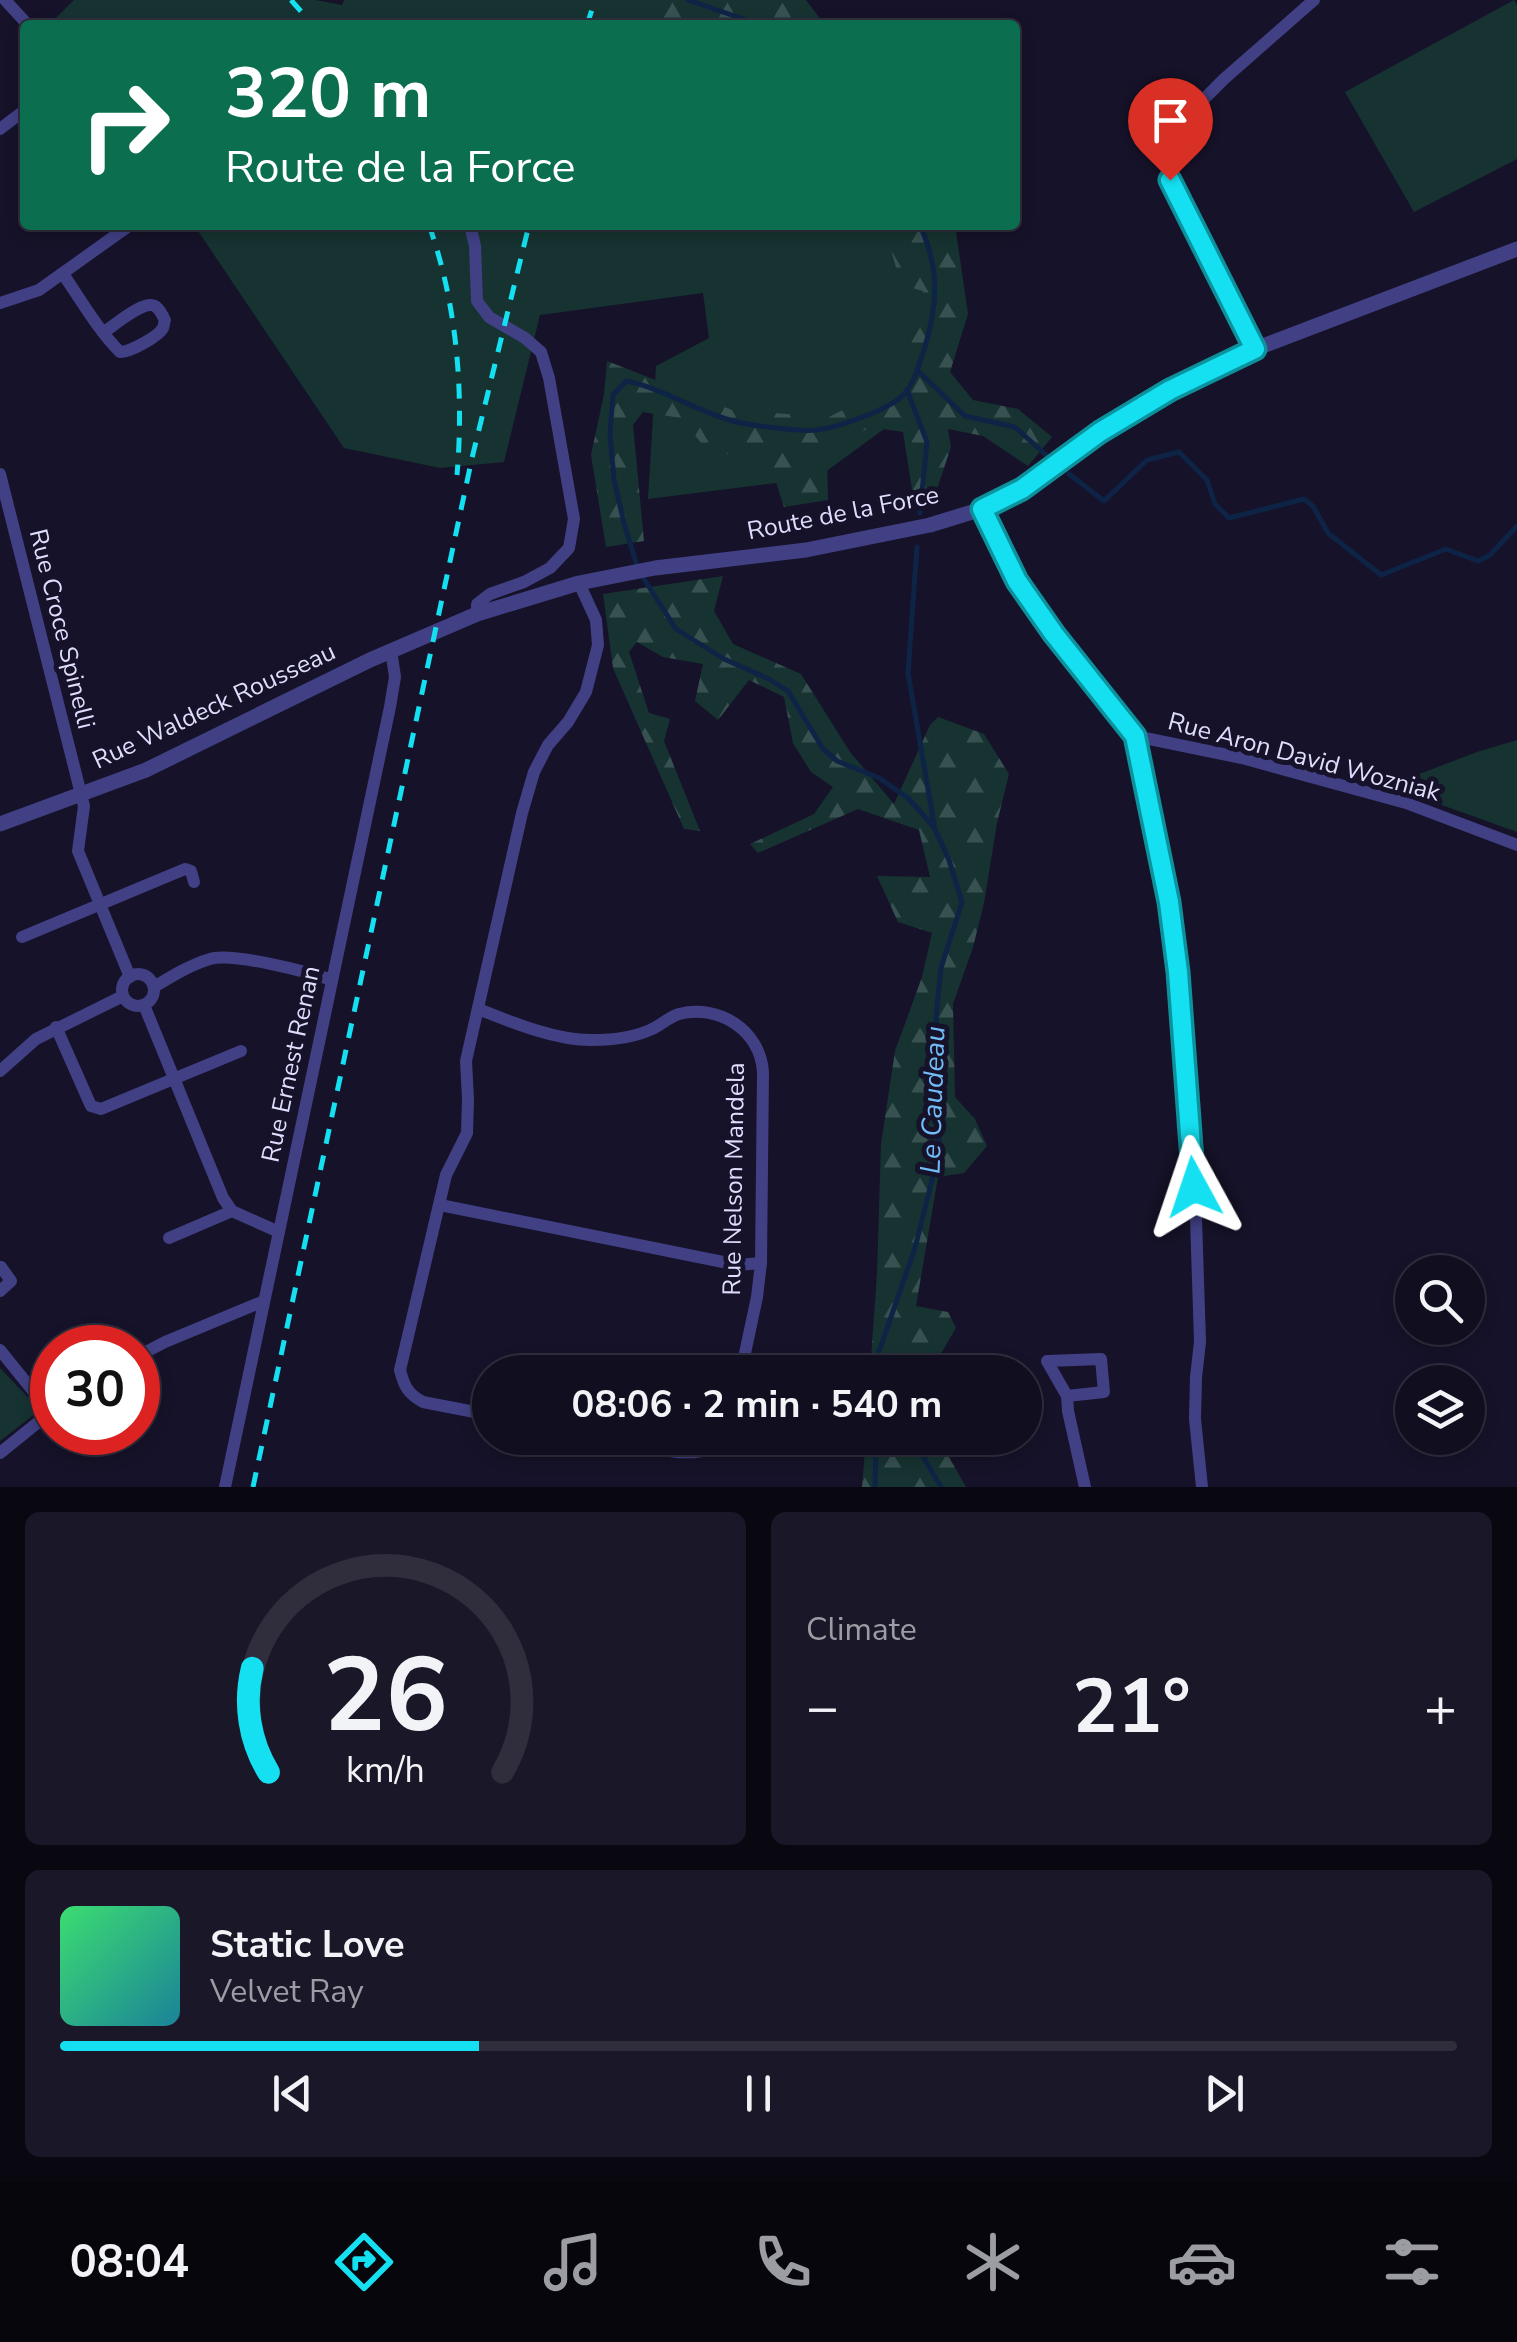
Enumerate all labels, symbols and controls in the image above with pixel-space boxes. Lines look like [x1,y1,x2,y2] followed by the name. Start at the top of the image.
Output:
[225,46,431,142] text: 320 m
[60,60,190,190] icon: right
[1128,78,1213,181] pin
[1143,93,1198,148] icon: arrive
[225,137,575,198] text: Route de la Force
[744,478,942,548] street label: Route de la Force
[21,525,103,733] street label: Rue Croce Spinelli
[87,635,341,777] street label: Rue Waldeck Rousseau
[1164,704,1444,810] street label: Rue Aron David Wozniak
[254,963,328,1165] street label: Rue Ernest Renan
[911,1025,955,1175] water label: Le Caudeau
[715,1062,753,1296] street label: Rue Nelson Mandela
[1142,1135,1246,1239] position arrow
[1395,1255,1485,1455] map controls
[1395,1255,1485,1345] button: search
[30,1325,160,1455] speed limit sign: 30
[1395,1365,1485,1455] button: layers
[572,1379,942,1430] text: 08:06 · 2 min · 540 m
[806,1608,917,1651] text: Climate
[323,1625,448,1767] text: 26
[1072,1656,1191,1758] text: 21°
[806,1670,839,1745] text: −
[1424,1670,1457,1745] text: +
[346,1746,425,1795] text: km/h
[210,1919,405,1970] text: Static Love
[210,1970,364,2013] text: Velvet Ray
[265,2066,320,2121] icon: previous
[731,2066,786,2121] icon: pause
[1197,2066,1252,2121] icon: next
[329,2227,399,2297] icon: directions
[538,2227,608,2297] icon: music
[748,2227,818,2297] icon: phone
[958,2227,1028,2297] icon: climate
[1167,2227,1237,2297] icon: car
[1377,2227,1447,2297] icon: filters
[70,2232,189,2293] text: 08:04

